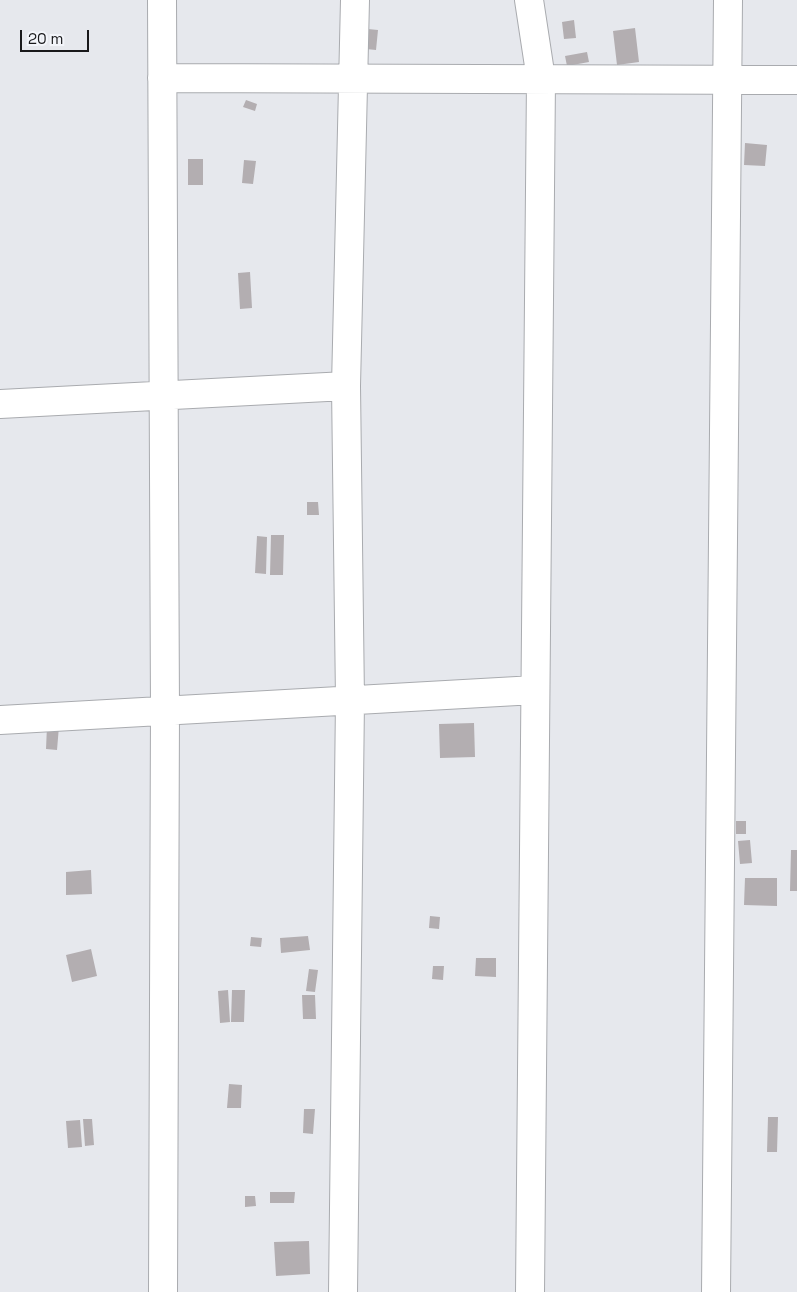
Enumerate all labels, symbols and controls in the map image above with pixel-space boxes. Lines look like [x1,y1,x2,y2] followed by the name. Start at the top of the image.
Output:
[22,20,91,52] scale bar
[28,29,63,48] text: 20 m

